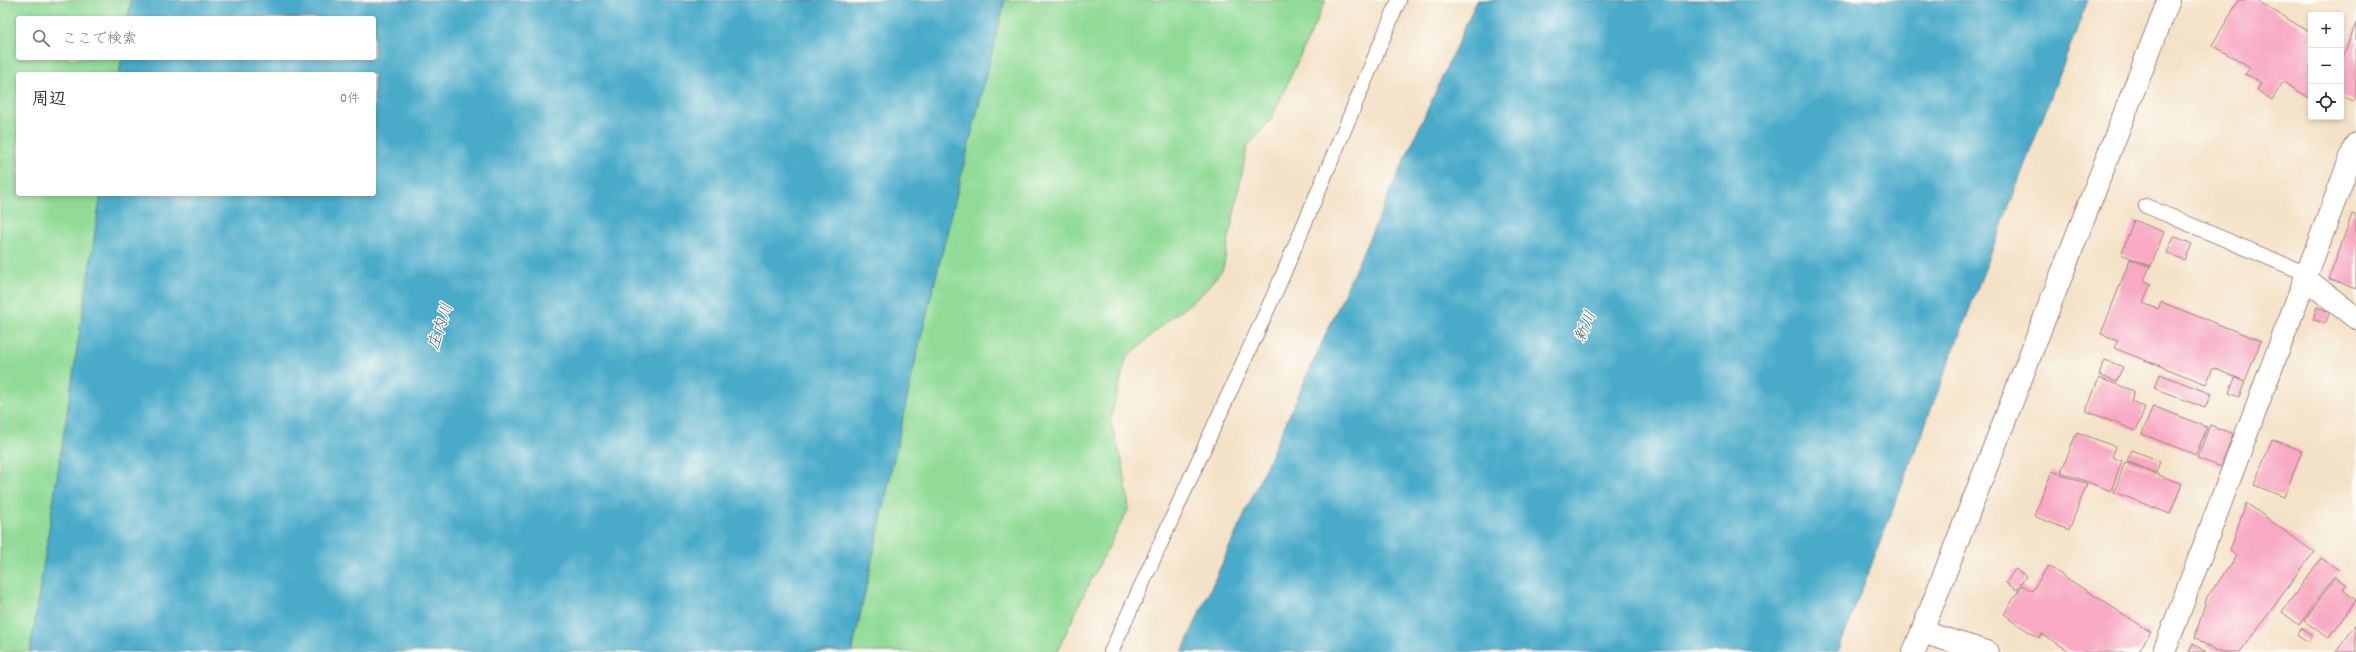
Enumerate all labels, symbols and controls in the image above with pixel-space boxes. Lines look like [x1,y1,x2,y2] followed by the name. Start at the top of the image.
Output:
[2308,12,2344,120] map controls
[2308,12,2344,48] button: +
[16,16,376,60] search box
[30,27,52,49] icon: search
[62,29,137,51] text: ここで検索
[2308,48,2344,84] button: −
[2308,84,2344,120] button: locate
[32,89,66,113] text: 周辺
[340,90,360,109] text: 0件
[423,300,460,353] water label: 庄内川
[1569,308,1603,346] water label: 新川

